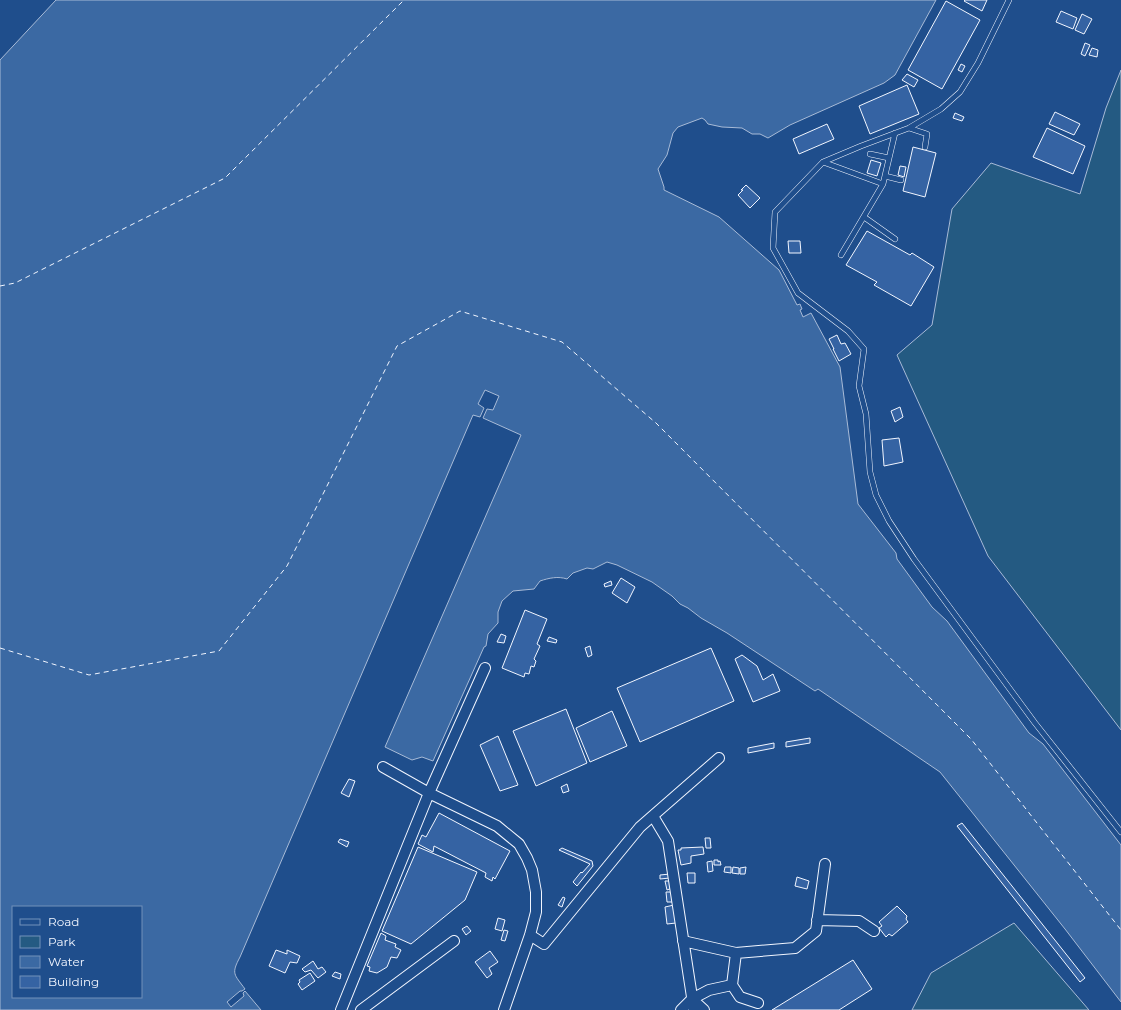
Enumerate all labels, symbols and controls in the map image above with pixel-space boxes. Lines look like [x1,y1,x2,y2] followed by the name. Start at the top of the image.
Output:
[12,906,142,998] legend
[48,914,79,929] text: Road
[48,934,76,949] text: Park
[48,954,85,969] text: Water
[48,974,99,989] text: Building

